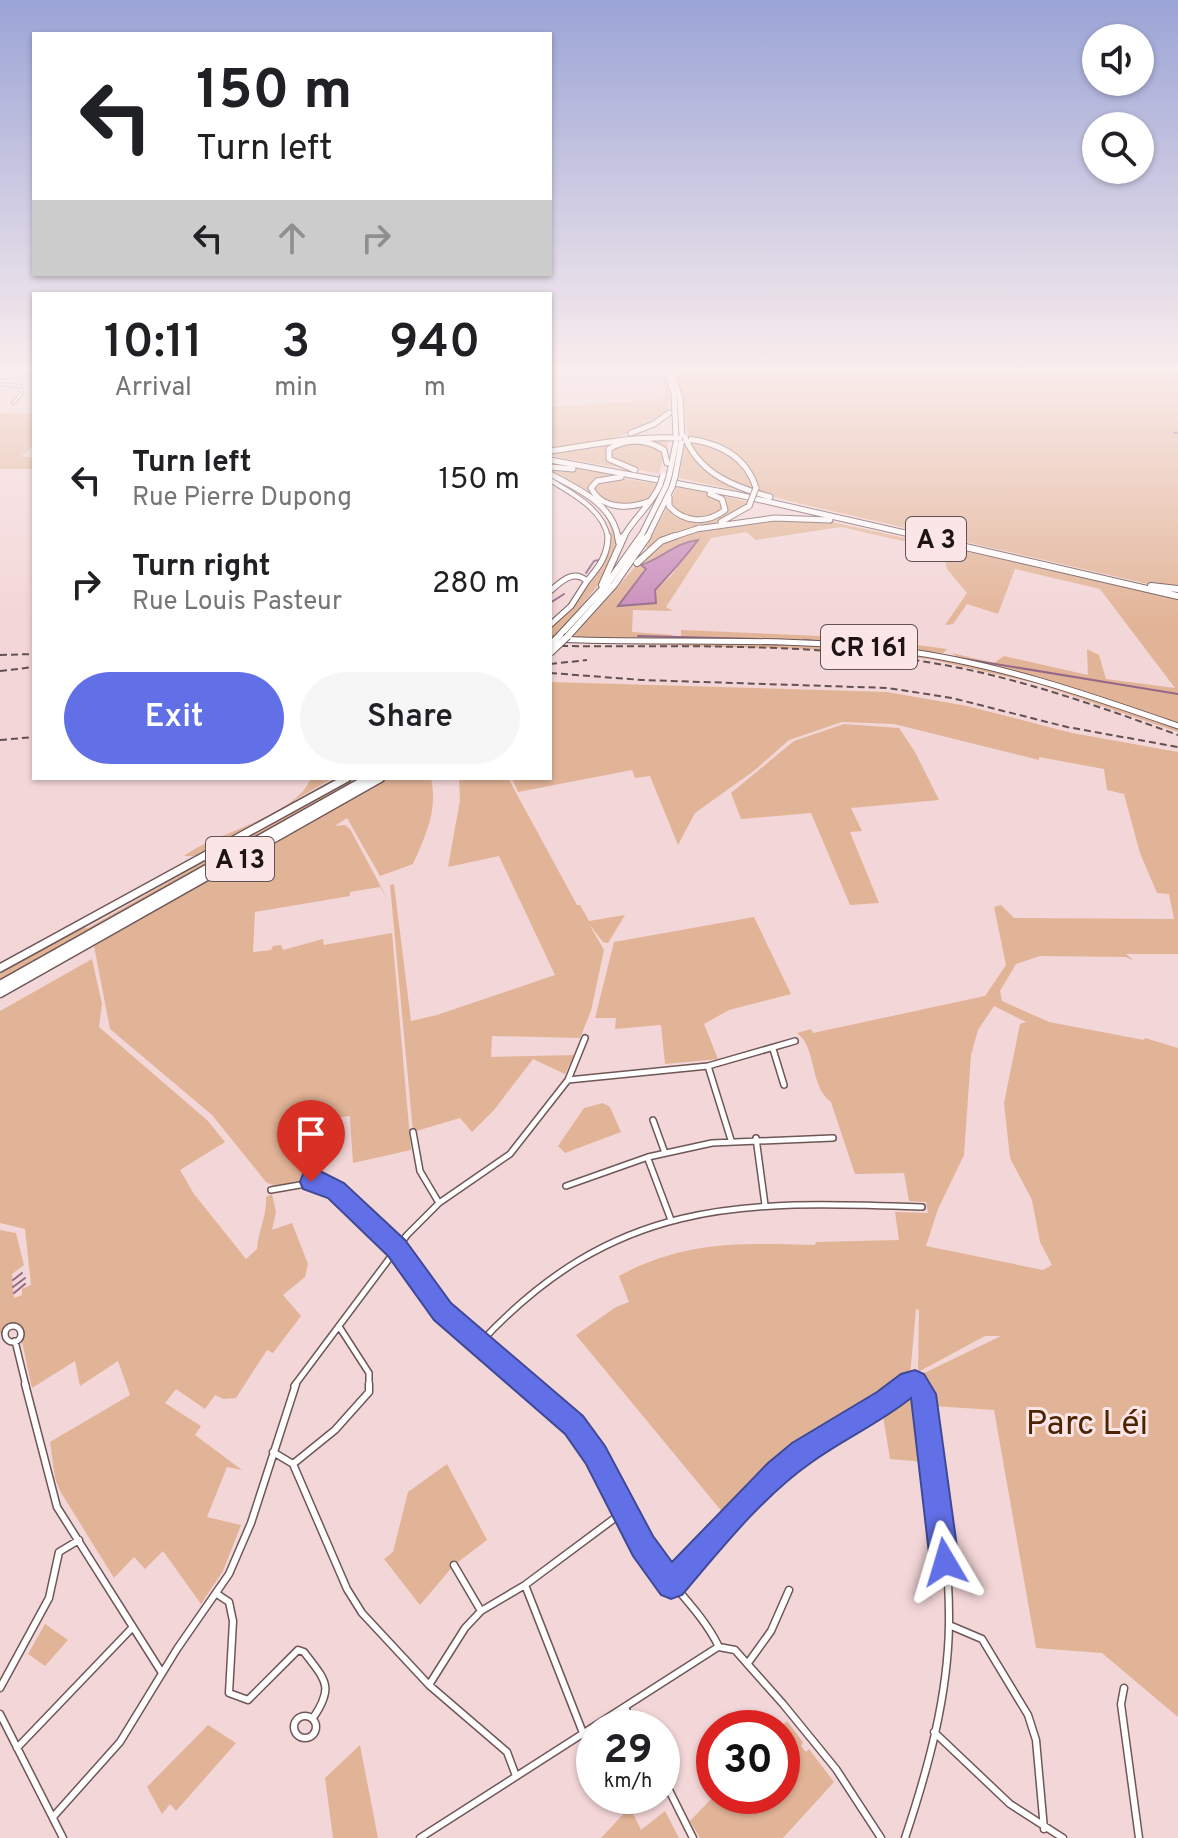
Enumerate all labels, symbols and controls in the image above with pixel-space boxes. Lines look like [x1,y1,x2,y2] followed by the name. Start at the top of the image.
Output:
[1082,24,1154,184] map controls
[1082,24,1154,96] button: sound
[196,58,352,128] text: 150 m
[64,64,168,168] icon: left
[1082,112,1154,184] button: search
[196,127,333,173] text: Turn left
[186,216,230,260] icon: left
[270,216,314,260] icon: ahead
[354,216,398,260] icon: right
[104,314,203,374] text: 10:11
[282,314,310,374] text: 3
[389,314,480,374] text: 940
[114,372,192,405] text: Arrival
[274,372,318,405] text: min
[424,372,446,405] text: m
[132,445,252,482] text: Turn left
[64,458,108,502] icon: left
[439,462,520,499] text: 150 m
[132,482,352,515] text: Rue Pierre Dupong
[906,517,966,561] road number: A 3
[132,549,270,586] text: Turn right
[64,562,108,606] icon: right
[432,566,520,603] text: 280 m
[132,586,342,619] text: Rue Louis Pasteur
[821,625,917,669] road number: CR 161
[64,672,284,764] button: Exit
[300,672,520,764] button: Share
[206,837,274,881] road number: A 13
[277,1100,345,1182] pin
[289,1112,333,1156] icon: arrive
[1026,1404,1148,1447] park label: Parc Léi
[903,1520,987,1604] position arrow
[696,1710,800,1814] speed limit sign: 30
[603,1727,653,1777] text: 29
[604,1769,652,1795] text: km/h

